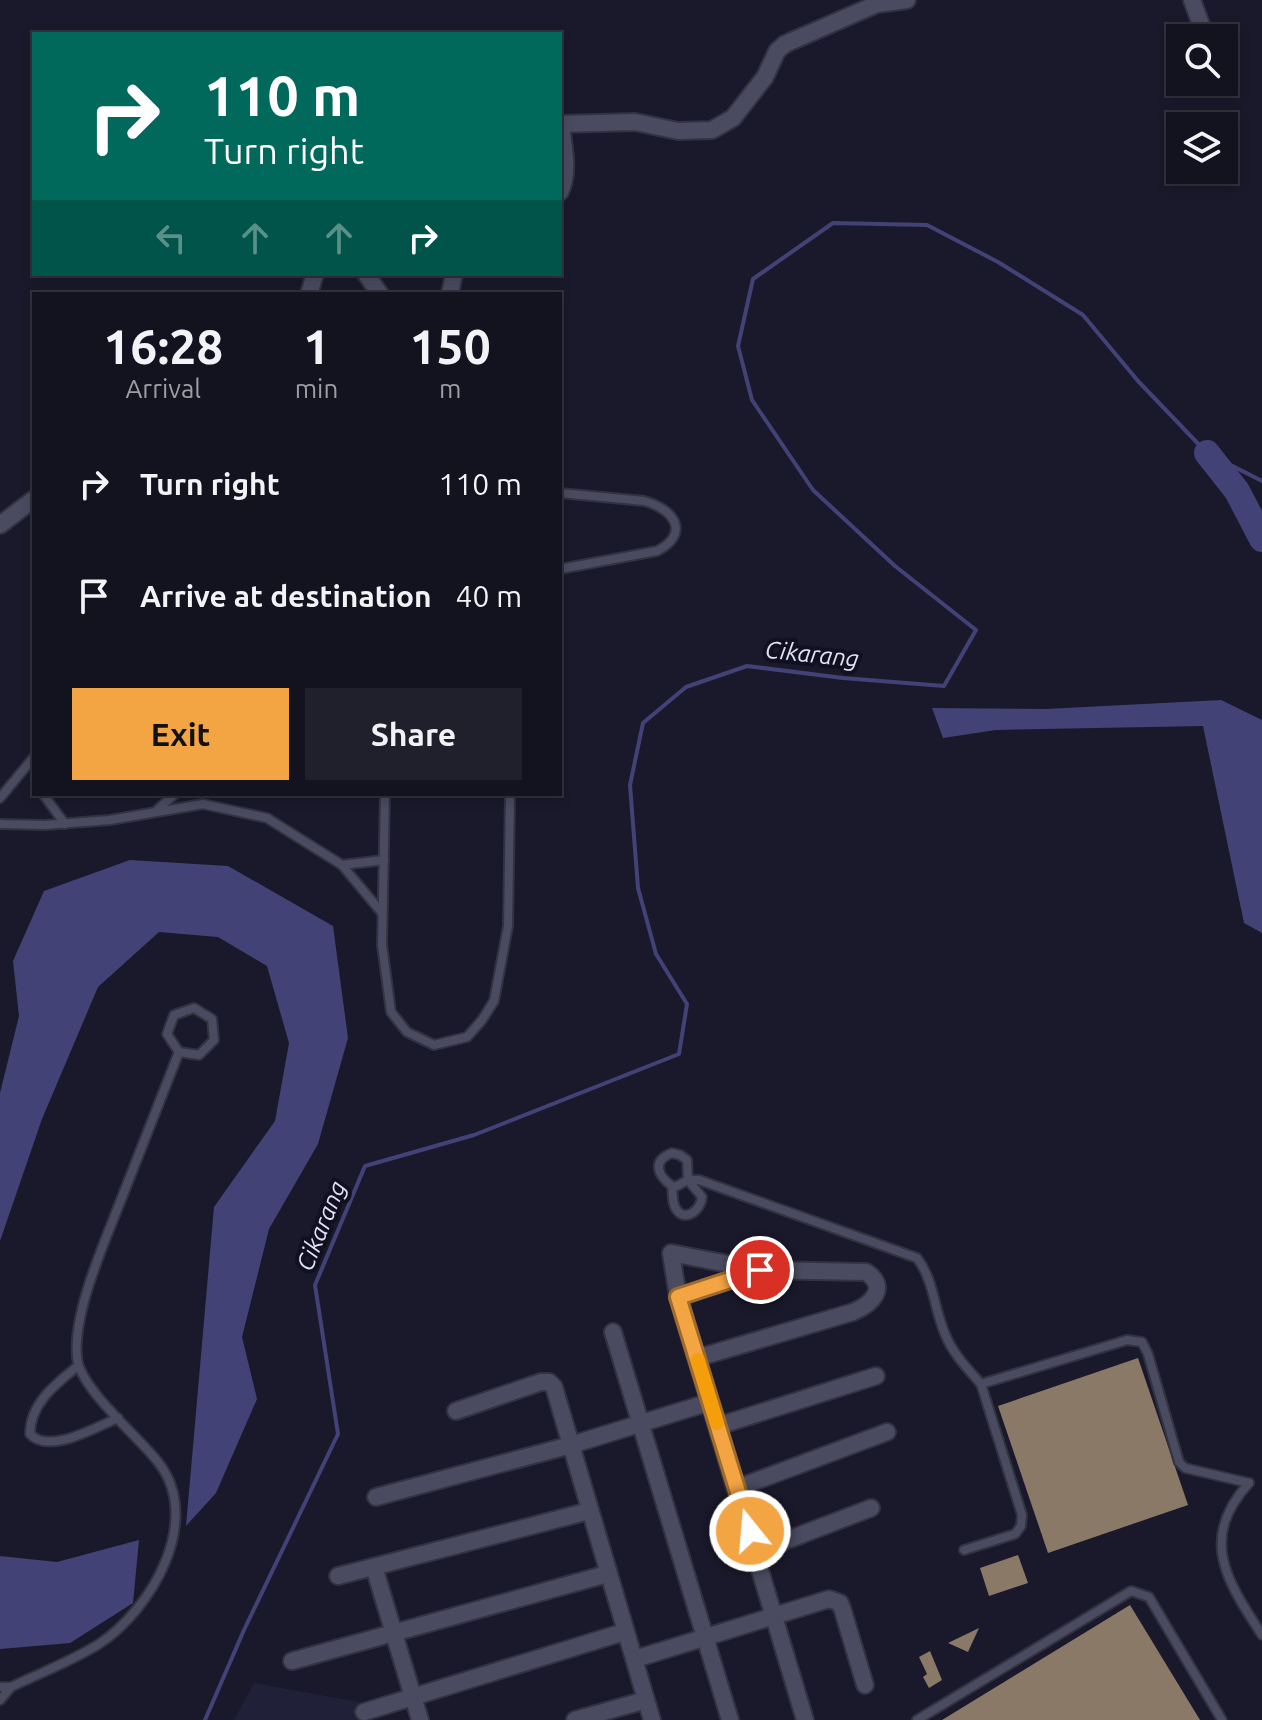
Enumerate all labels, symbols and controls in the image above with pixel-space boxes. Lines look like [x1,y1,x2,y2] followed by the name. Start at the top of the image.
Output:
[1166,24,1238,184] map controls
[1166,24,1238,96] button: search
[72,64,176,168] icon: right
[204,64,360,127] text: 110 m
[1166,112,1238,184] button: layers
[204,130,364,171] text: Turn right
[149,216,193,260] icon: left
[233,216,277,260] icon: ahead
[317,216,361,260] icon: ahead
[401,216,445,260] icon: right
[103,319,223,373] text: 16:28
[303,319,330,373] text: 1
[410,319,491,373] text: 150
[125,374,201,403] text: Arrival
[295,374,338,403] text: min
[439,374,461,403] text: m
[72,462,116,506] icon: right
[140,467,280,501] text: Turn right
[438,467,522,501] text: 110 m
[72,574,116,618] icon: arrive
[140,579,432,613] text: Arrive at destination
[456,579,522,613] text: 40 m
[764,636,860,672] water label: Cikarang
[72,688,289,780] button: Exit
[305,688,522,780] button: Share
[291,1177,351,1275] water label: Cikarang
[726,1236,794,1304] pin
[738,1248,782,1292] icon: arrive
[708,1489,792,1573] position arrow

